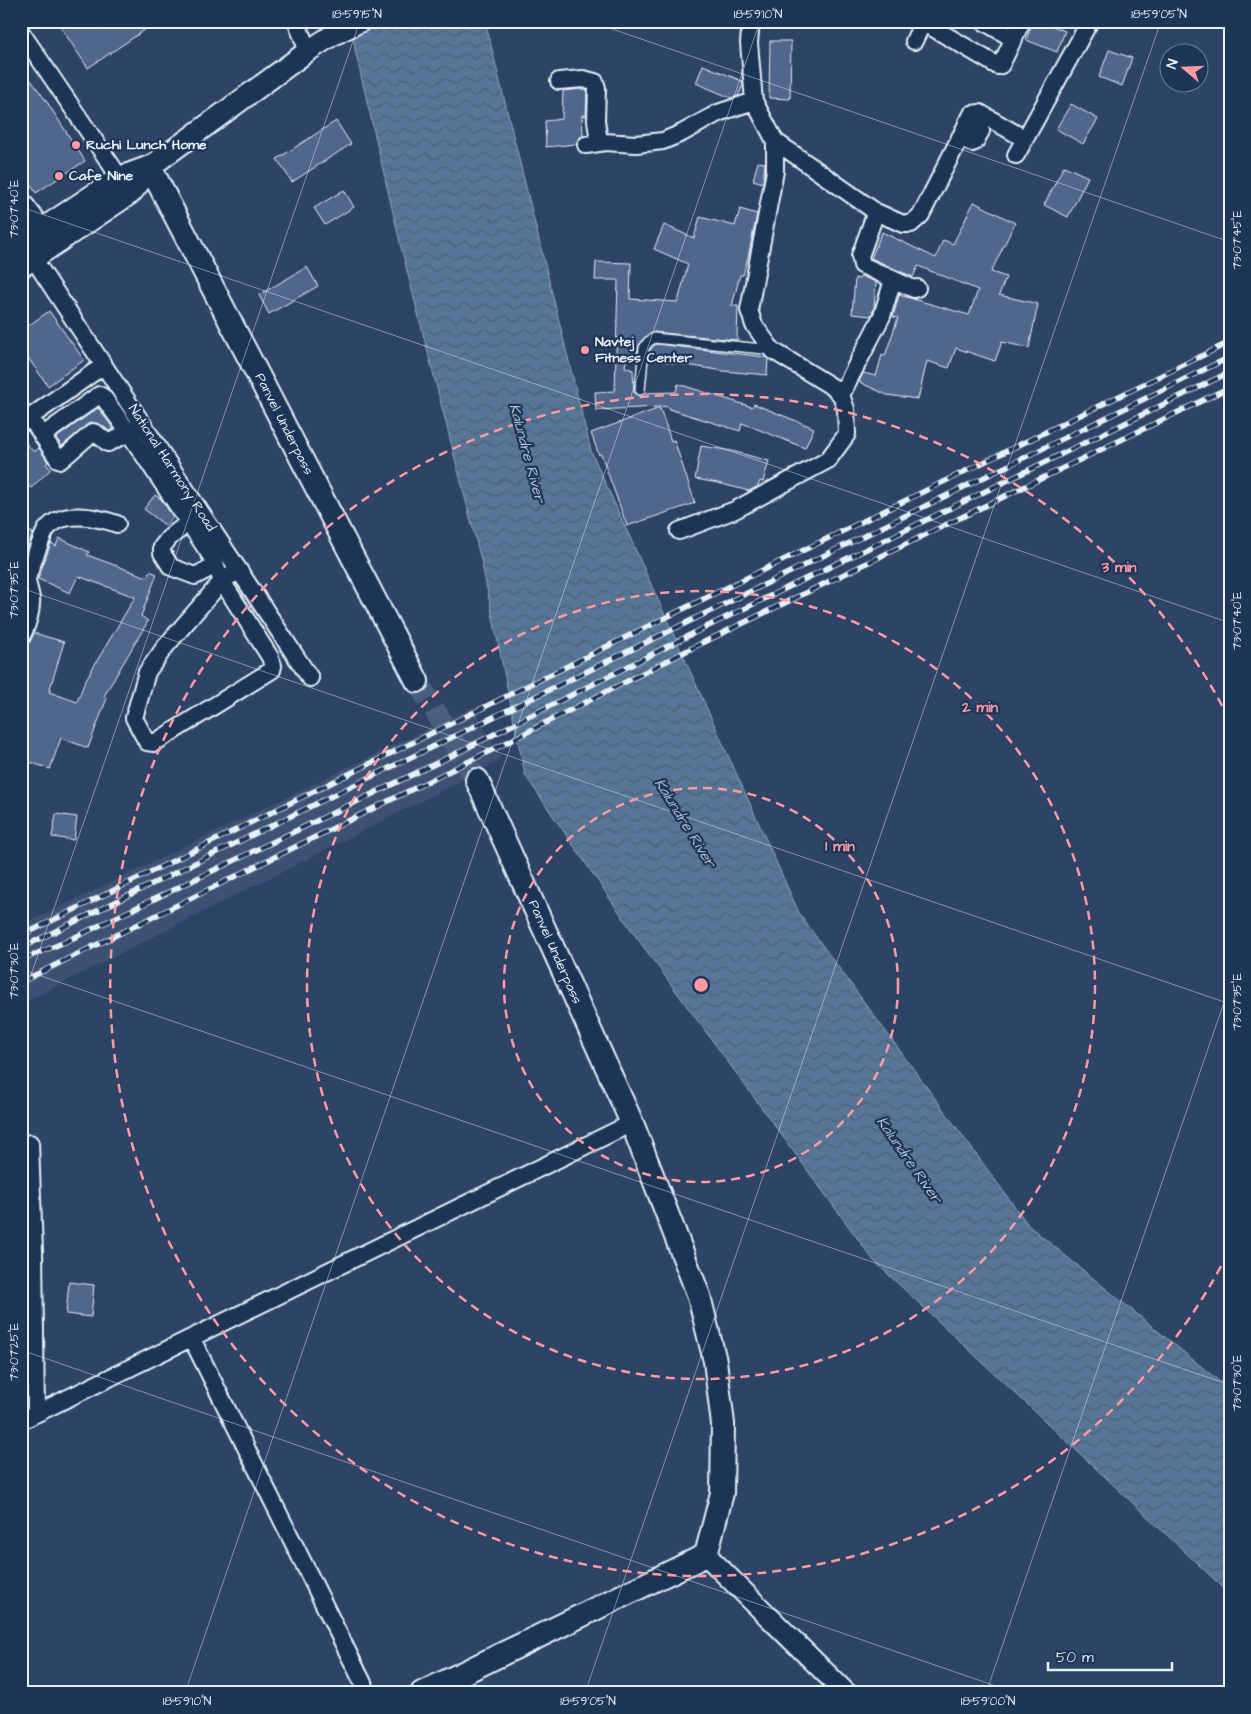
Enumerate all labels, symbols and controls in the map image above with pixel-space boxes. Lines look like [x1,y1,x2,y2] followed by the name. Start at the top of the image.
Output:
[332,6,382,23] text: 18°59'15"N
[734,6,783,23] text: 18°59'10"N
[1131,6,1187,23] text: 18°59'05"N
[1158,42,1208,92] north arrow
[1162,56,1184,72] text: N
[86,135,207,155] place label: Ruchi Lunch Home
[70,139,82,151] marker: Ruchi Lunch Home
[69,166,133,186] place label: Cafe Nine
[53,170,65,182] marker: Cafe Nine
[6,180,23,238] text: 73°07'40"E
[1229,210,1246,270] text: 73°07'45"E
[595,332,692,368] place label: Navtej Fitness Center
[579,344,591,356] marker: Navtej Fitness Center
[250,370,318,478] street label: Panvel Underpass
[123,400,221,536] street label: National Harmony Road
[504,401,551,506] water label: Kalundre River
[1100,557,1137,578] text: 3 min
[6,561,23,619] text: 73°07'35"E
[1229,592,1246,650] text: 73°07'40"E
[961,697,999,718] text: 2 min
[649,774,722,873] water label: Kalundre River
[825,836,855,857] text: 1 min
[523,897,587,1007] street label: Panvel Underpass
[6,943,23,999] text: 73°07'30"E
[1229,973,1246,1031] text: 73°07'35"E
[692,976,710,994] centre of rings
[871,1112,948,1209] water label: Kalundre River
[6,1323,23,1381] text: 73°07'25"E
[1229,1355,1246,1411] text: 73°07'30"E
[1048,1639,1172,1671] scale bar
[1056,1647,1094,1668] text: 50 m
[163,1693,212,1710] text: 18°59'10"N
[560,1693,616,1710] text: 18°59'05"N
[961,1693,1016,1710] text: 18°59'00"N

